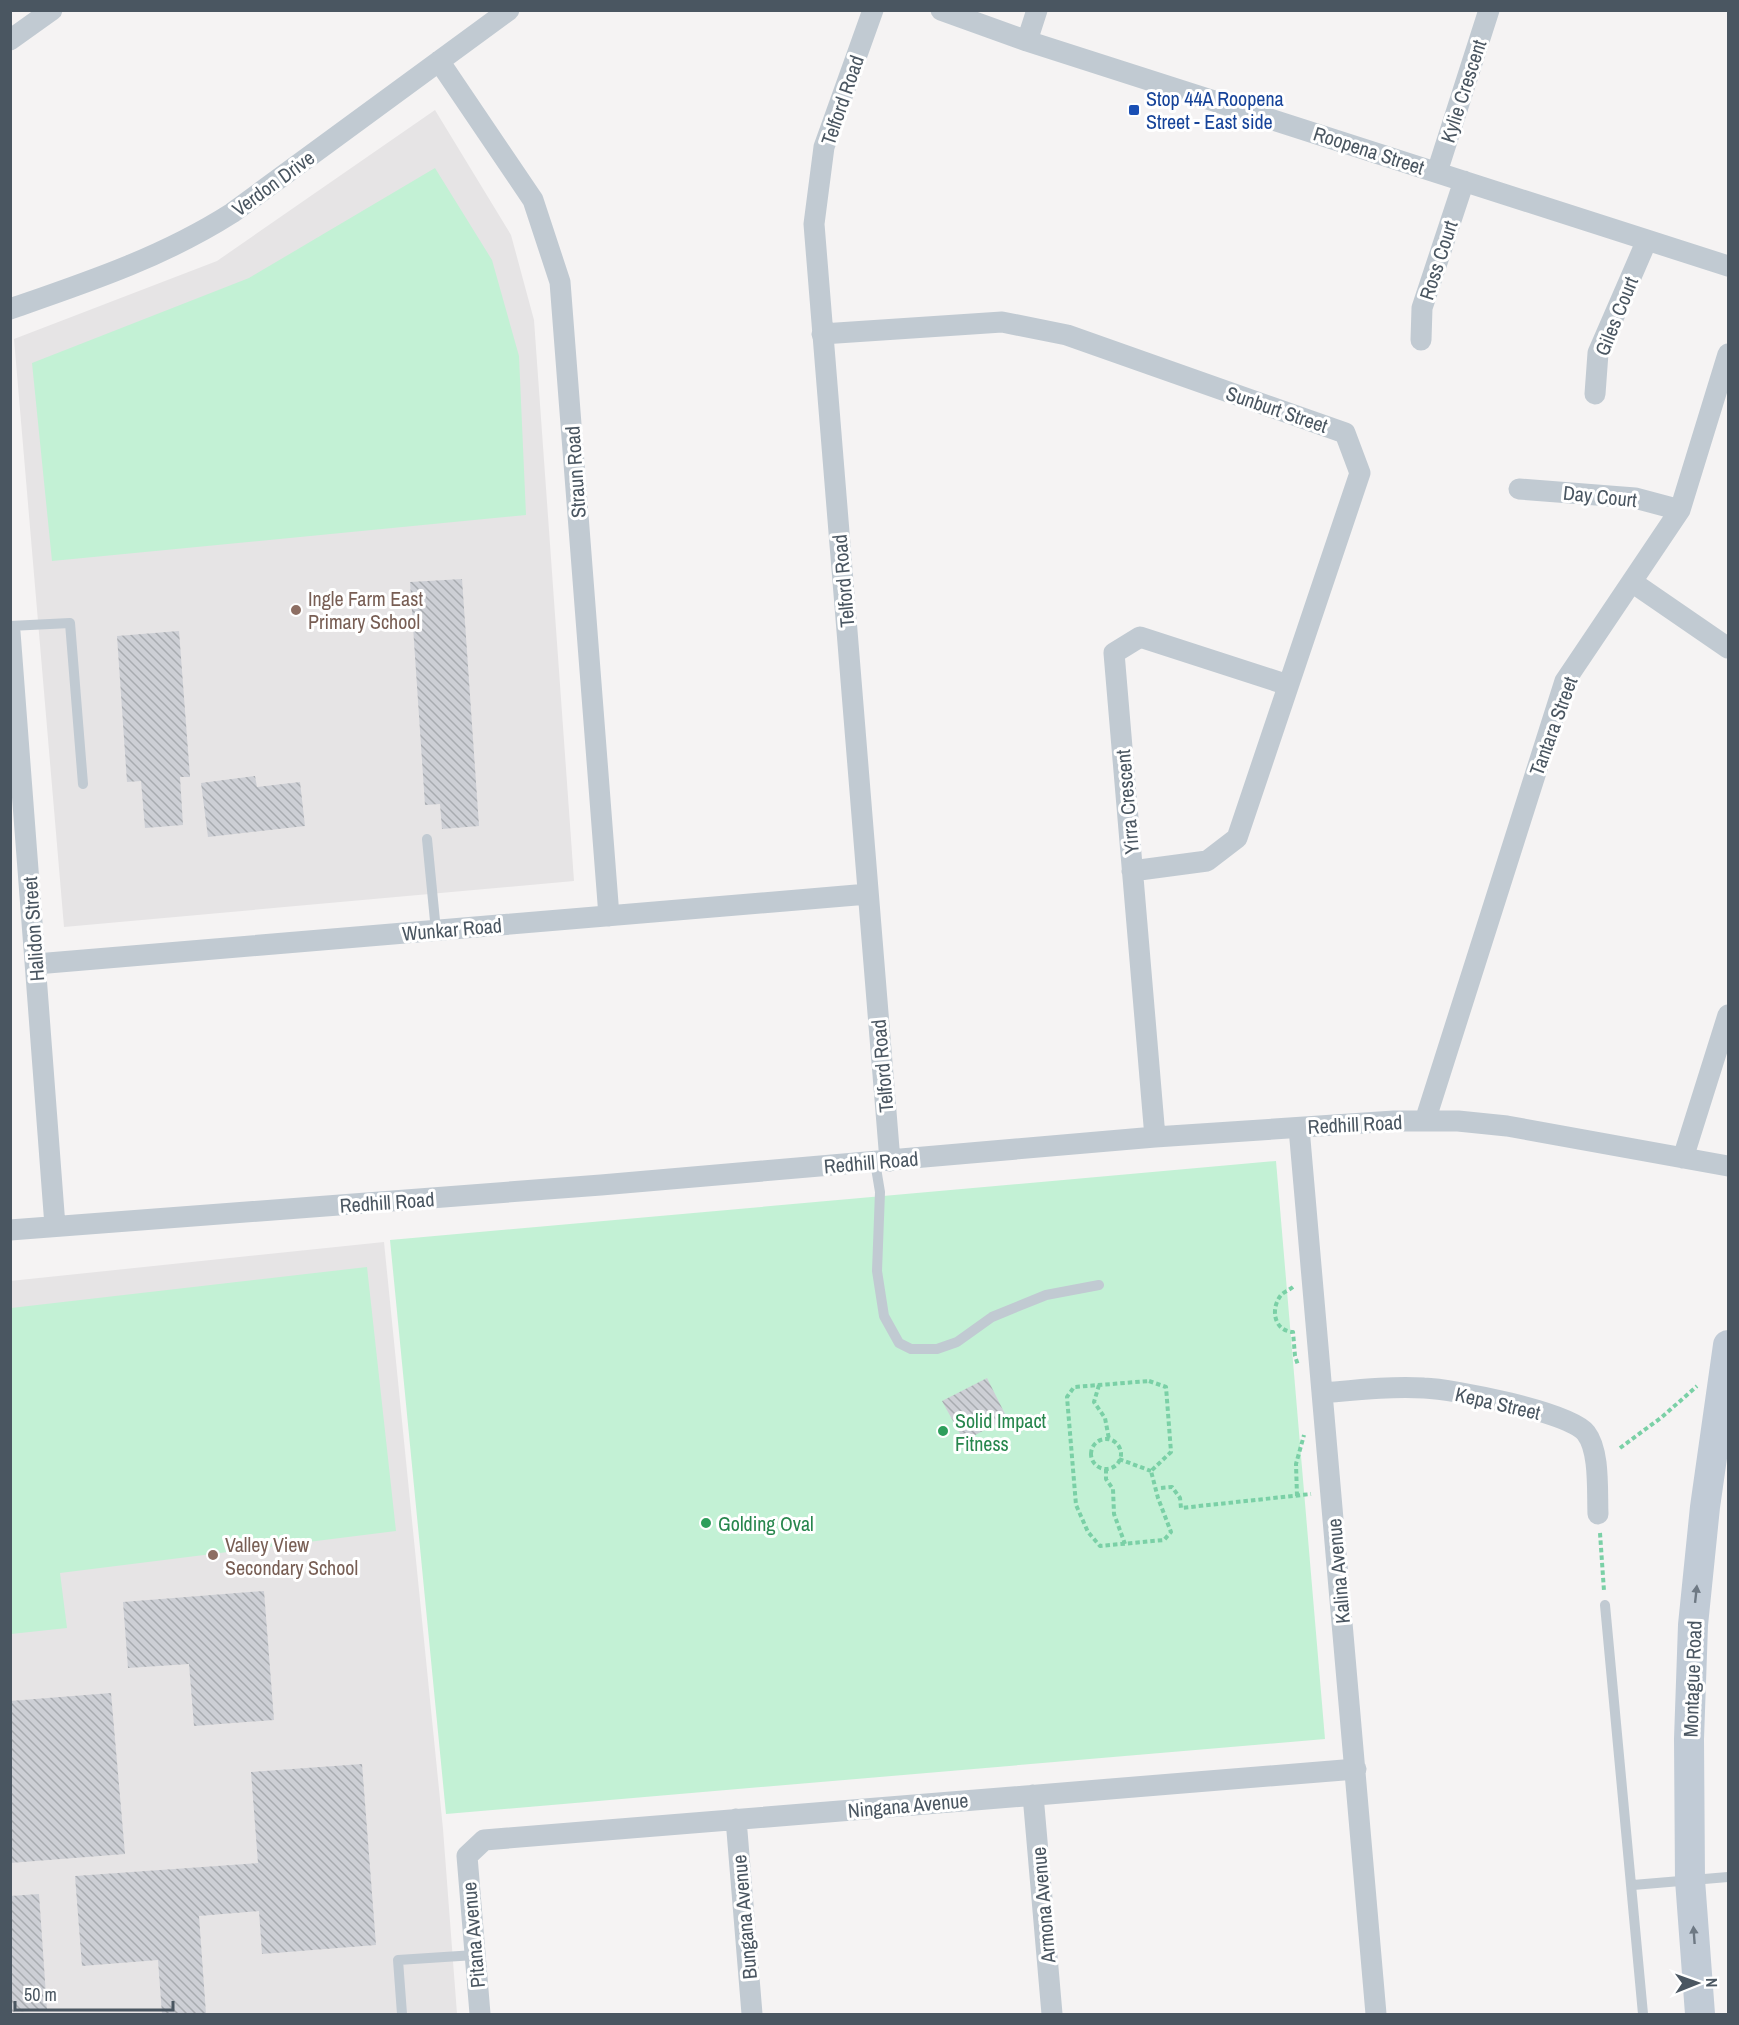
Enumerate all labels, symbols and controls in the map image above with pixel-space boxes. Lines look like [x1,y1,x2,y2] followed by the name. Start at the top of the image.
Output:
[1434,36,1492,146] street label: Kylie Crescent
[814,52,870,148] street label: Telford Road
[1146,85,1284,135] place label: Stop 44A Roopena Street - East side
[1127,103,1141,117] marker: Stop 44A Roopena Street - East side
[1310,119,1428,181] street label: Roopena Street
[226,144,320,222] street label: Verdon Drive
[1412,216,1464,303] street label: Ross Court
[1588,272,1644,360] street label: Giles Court
[1223,379,1332,439] street label: Sunburt Street
[558,425,592,519] street label: Straun Road
[1562,479,1639,513] street label: Day Court
[825,534,861,628] street label: Telford Road
[308,585,423,635] place label: Ingle Farm East Primary School
[289,603,303,617] marker: Ingle Farm East Primary School
[1523,672,1584,779] street label: Tantara Street
[1109,748,1145,856] street label: Yirra Crescent
[16,875,50,982] street label: Halidon Street
[401,911,503,947] street label: Wunkar Road
[864,1019,900,1113] street label: Telford Road
[1307,1108,1403,1140] street label: Redhill Road
[823,1144,919,1180] street label: Redhill Road
[339,1185,435,1219] street label: Redhill Road
[1453,1380,1544,1426] street label: Kepa Street
[955,1407,1047,1457] place label: Solid Impact Fitness
[936,1424,950,1438] marker: Solid Impact Fitness
[718,1510,814,1537] place label: Golding Oval
[699,1516,713,1530] marker: Golding Oval
[1320,1517,1356,1625] street label: Kalina Avenue
[225,1531,358,1581] place label: Valley View Secondary School
[206,1548,220,1562] marker: Valley View Secondary School
[1691,1584,1701,1603] one-way arrow
[1676,1620,1708,1738] street label: Montague Road
[847,1786,969,1824] street label: Ningana Avenue
[1024,1846,1062,1965] street label: Armona Avenue
[725,1854,763,1980] street label: Bungana Avenue
[455,1881,491,1989] street label: Pitana Avenue
[1689,1926,1699,1945] one-way arrow
[1667,1953,1727,2013] north arrow
[15,1974,172,2012] scale bar
[1701,1978,1723,1988] text: N
[24,1982,57,2007] text: 50 m

